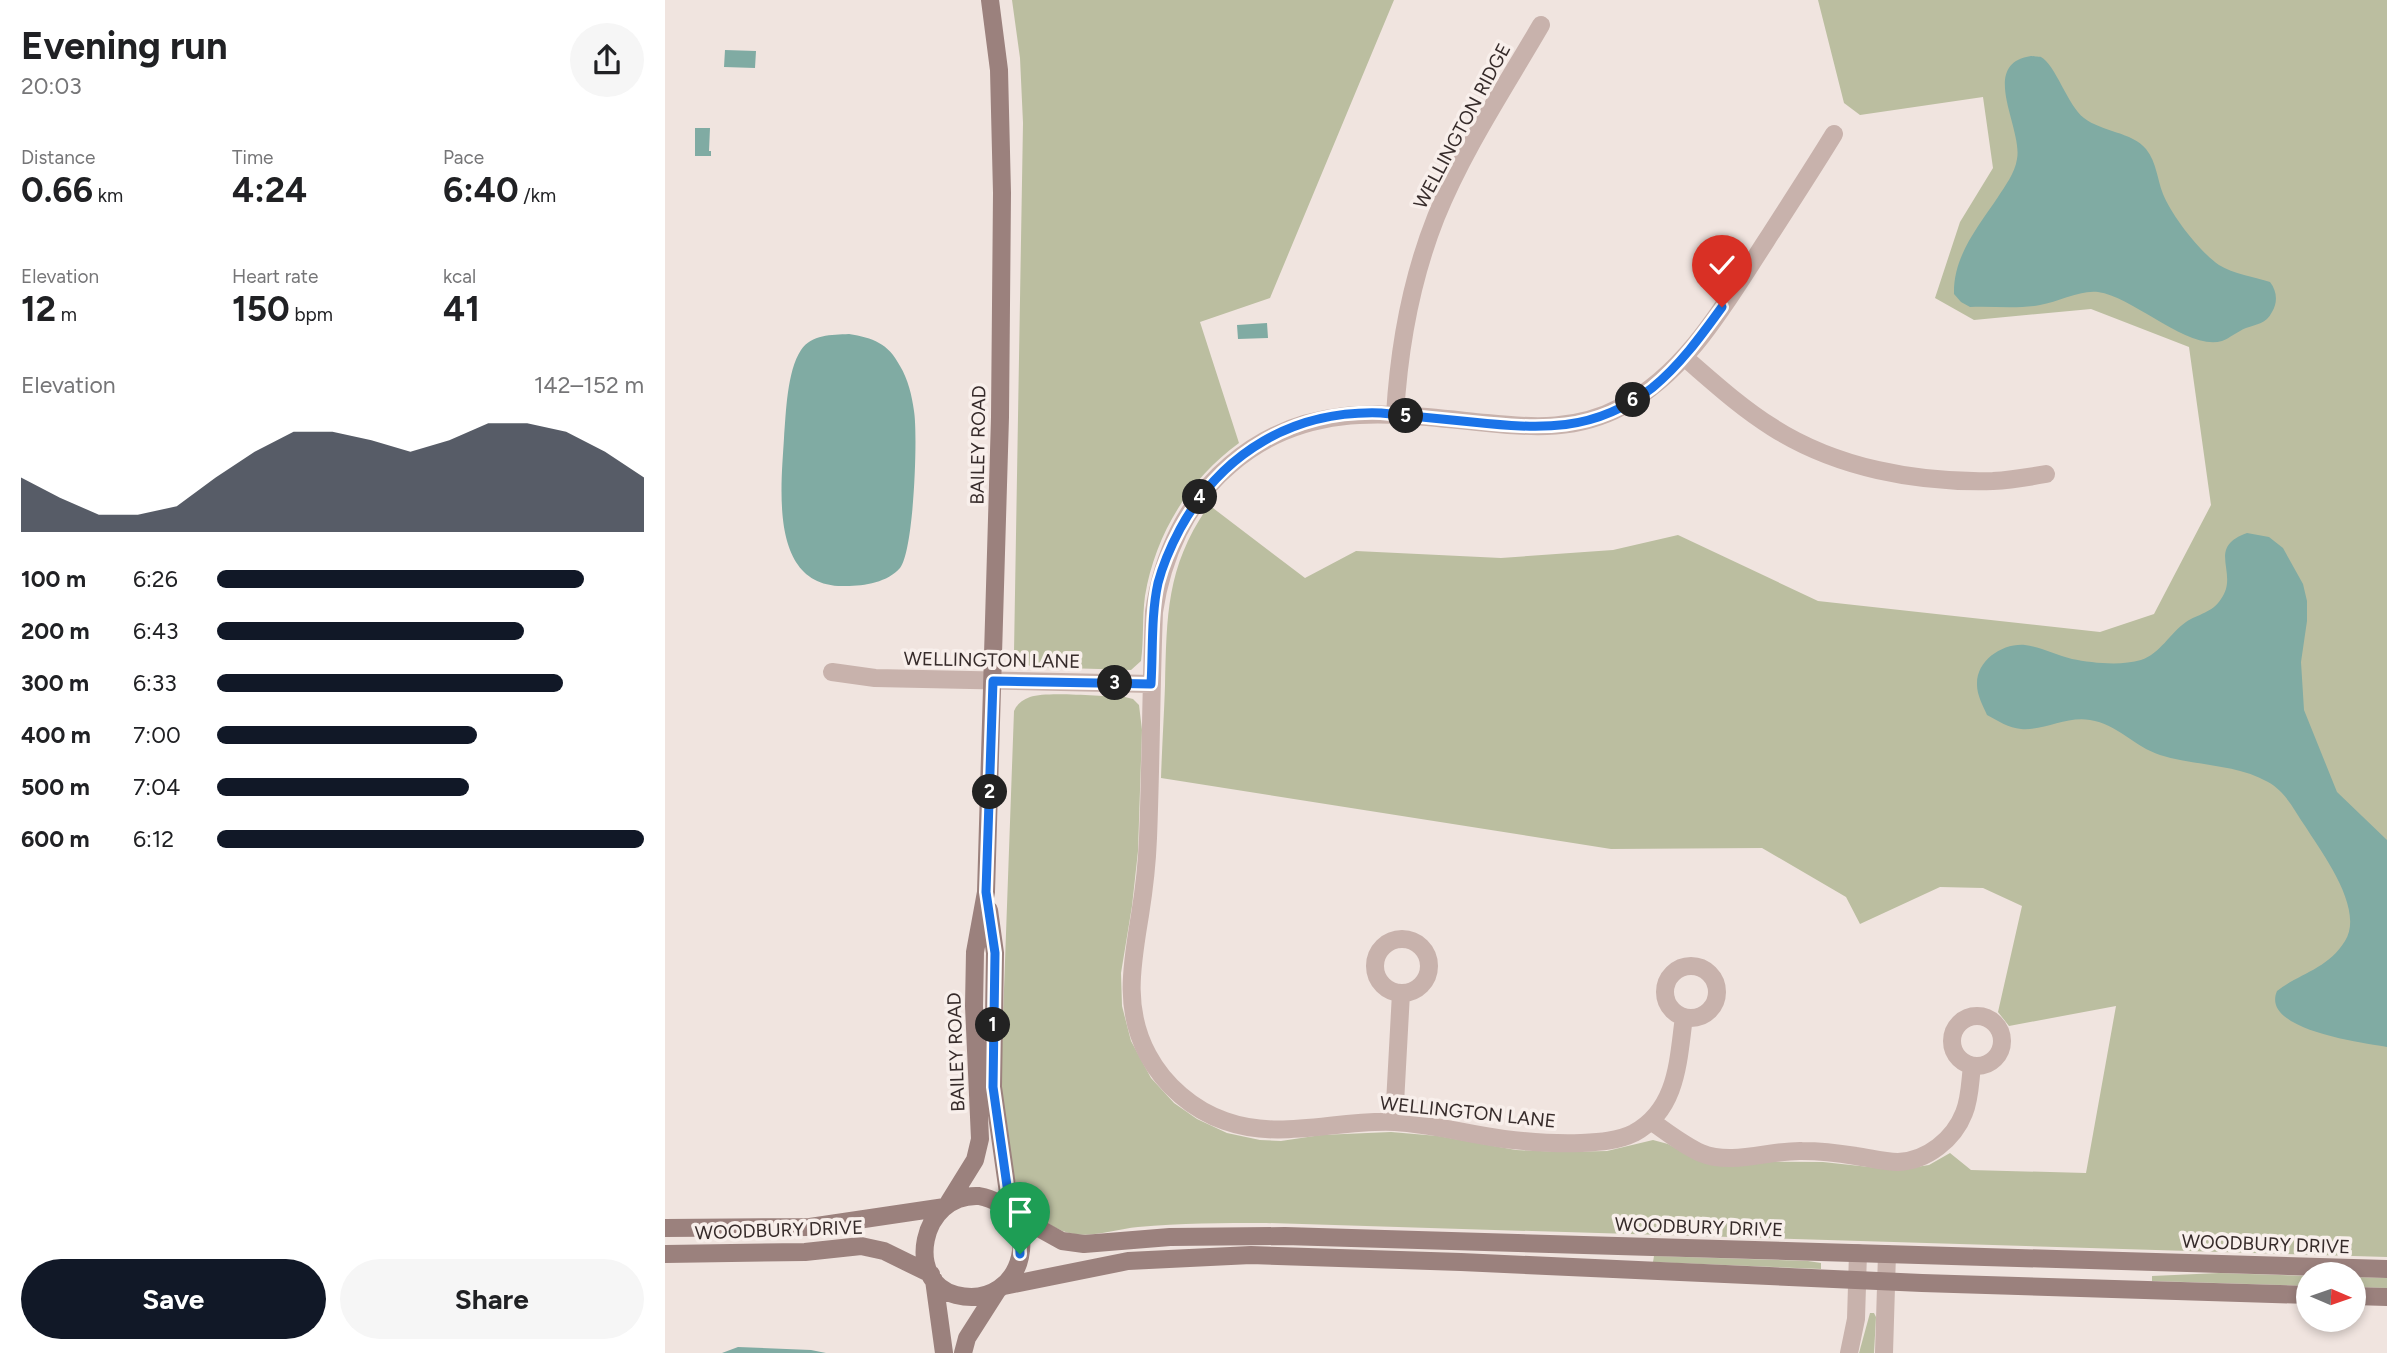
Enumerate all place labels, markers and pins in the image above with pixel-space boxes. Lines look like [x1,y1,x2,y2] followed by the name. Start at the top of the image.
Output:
[1692,235,1752,307] pin
[1615,382,1651,418] pin: 6
[1389,398,1423,434] pin: 5
[1183,480,1217,514] pin: 4
[1098,666,1133,700] pin: 3
[973,774,1007,810] pin: 2
[975,1007,1011,1042] pin: 1
[990,1182,1050,1254] pin

